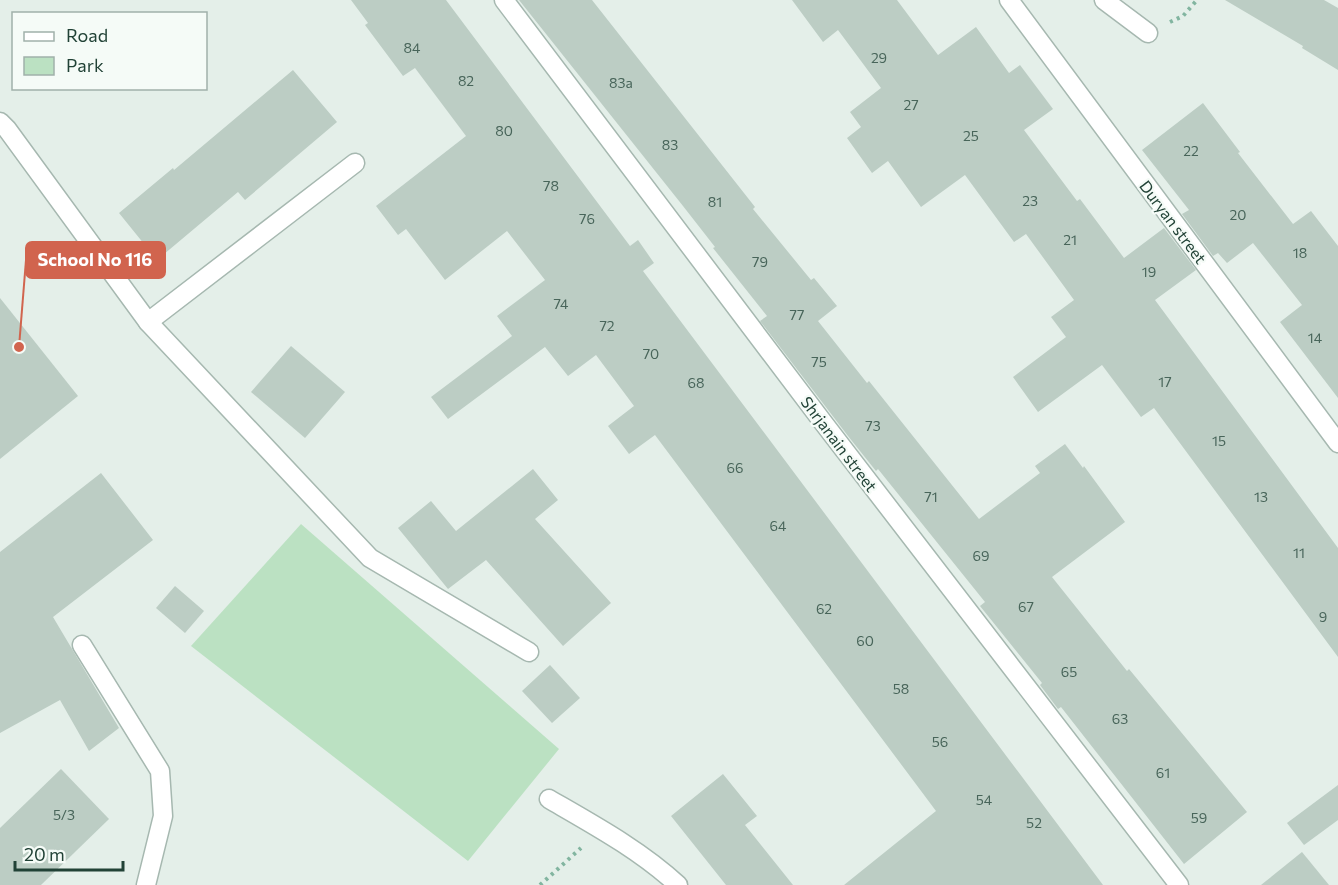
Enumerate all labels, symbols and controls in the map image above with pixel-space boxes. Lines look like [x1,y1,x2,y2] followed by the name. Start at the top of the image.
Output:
[12,12,207,90] legend
[66,24,108,46] text: Road
[404,39,421,56] house number: 84
[871,49,887,66] house number: 29
[66,54,104,76] text: Park
[458,72,474,89] house number: 82
[609,74,633,91] house number: 83a
[903,96,919,113] house number: 27
[495,122,513,139] house number: 80
[963,127,979,144] house number: 25
[662,136,678,153] house number: 83
[1183,142,1199,159] house number: 22
[1136,176,1211,267] street label: Duryan street
[543,177,559,194] house number: 78
[1022,192,1038,209] house number: 23
[708,193,722,210] house number: 81
[1230,206,1246,223] house number: 20
[579,210,595,227] house number: 76
[1063,231,1077,248] house number: 21
[26,242,165,278] callout: School No 116
[1293,244,1307,261] house number: 18
[38,248,152,270] text: School No 116
[752,253,768,270] house number: 79
[1142,263,1156,280] house number: 19
[554,295,569,312] house number: 74
[790,306,804,323] house number: 77
[599,317,615,334] house number: 72
[1308,329,1323,346] house number: 14
[643,345,659,362] house number: 70
[811,353,827,370] house number: 75
[1158,373,1172,390] house number: 17
[688,374,705,391] house number: 68
[797,392,882,495] street label: Shrjanain street
[865,417,881,434] house number: 73
[1212,432,1226,449] house number: 15
[727,459,744,476] house number: 66
[924,488,938,505] house number: 71
[1254,488,1268,505] house number: 13
[770,517,787,534] house number: 64
[1293,544,1305,561] house number: 11
[973,547,989,564] house number: 69
[1018,598,1034,615] house number: 67
[816,600,832,617] house number: 62
[1319,608,1327,625] house number: 9
[856,632,874,649] house number: 60
[1061,663,1077,680] house number: 65
[893,680,909,697] house number: 58
[1112,710,1128,727] house number: 63
[932,733,948,750] house number: 56
[1156,764,1170,781] house number: 61
[976,791,993,808] house number: 54
[53,806,75,823] house number: 5/3
[1191,809,1207,826] house number: 59
[1026,814,1042,831] house number: 52
[15,834,123,872] scale bar
[24,843,65,865] text: 20 m

